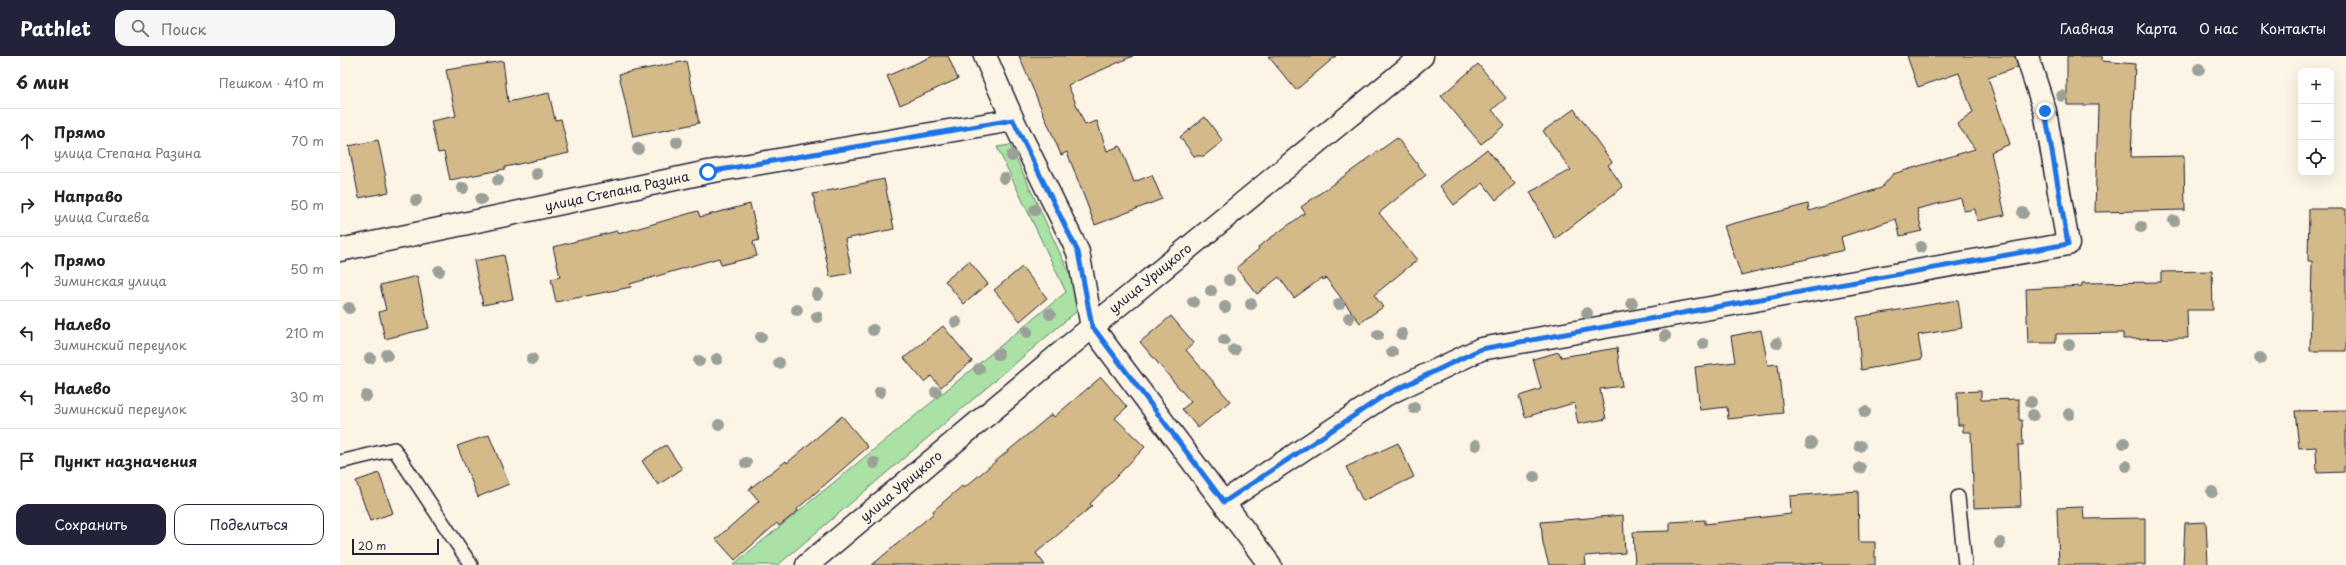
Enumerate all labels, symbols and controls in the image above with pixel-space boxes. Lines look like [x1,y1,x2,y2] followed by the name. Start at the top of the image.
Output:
[115,10,395,46] search box
[20,14,91,42] text: Pathlet
[129,17,151,39] icon: search
[161,17,206,40] text: Поиск
[2060,18,2114,39] text: Главная
[2136,18,2177,39] text: Карта
[2199,18,2238,39] text: О нас
[2260,18,2326,39] text: Контакты
[2298,68,2334,176] map controls
[2298,68,2334,104] button: +
[16,69,69,95] text: 6 мин
[219,73,324,92] text: Пешком · 410 m
[2036,102,2054,120] route end
[2298,104,2334,140] button: −
[54,120,105,143] text: Прямо
[16,130,38,152] icon: ahead
[291,131,324,150] text: 70 m
[2298,140,2334,176] button: locate
[54,143,201,162] text: улица Степана Разина
[699,163,717,181] route start
[543,166,692,215] street label: улица Степана Разина
[54,184,123,207] text: Направо
[16,194,38,216] icon: right
[290,195,324,214] text: 50 m
[54,207,149,226] text: улица Сигаева
[1104,238,1195,317] street label: улица Урицкого
[54,248,105,271] text: Прямо
[16,258,38,280] icon: ahead
[290,259,324,278] text: 50 m
[54,271,167,290] text: Зиминская улица
[54,312,111,335] text: Налево
[16,322,38,344] icon: left
[285,323,324,342] text: 210 m
[54,335,187,354] text: Зиминский переулок
[54,376,111,399] text: Налево
[16,386,38,408] icon: left
[290,387,324,406] text: 30 m
[54,399,187,418] text: Зиминский переулок
[856,446,946,526] street label: улица Урицкого
[54,449,197,472] text: Пункт назначения
[16,450,38,472] icon: arrive
[16,504,166,545] button: Сохранить
[174,504,324,545] button: Поделиться
[352,537,439,556] scale bar
[358,537,386,554] text: 20 m

